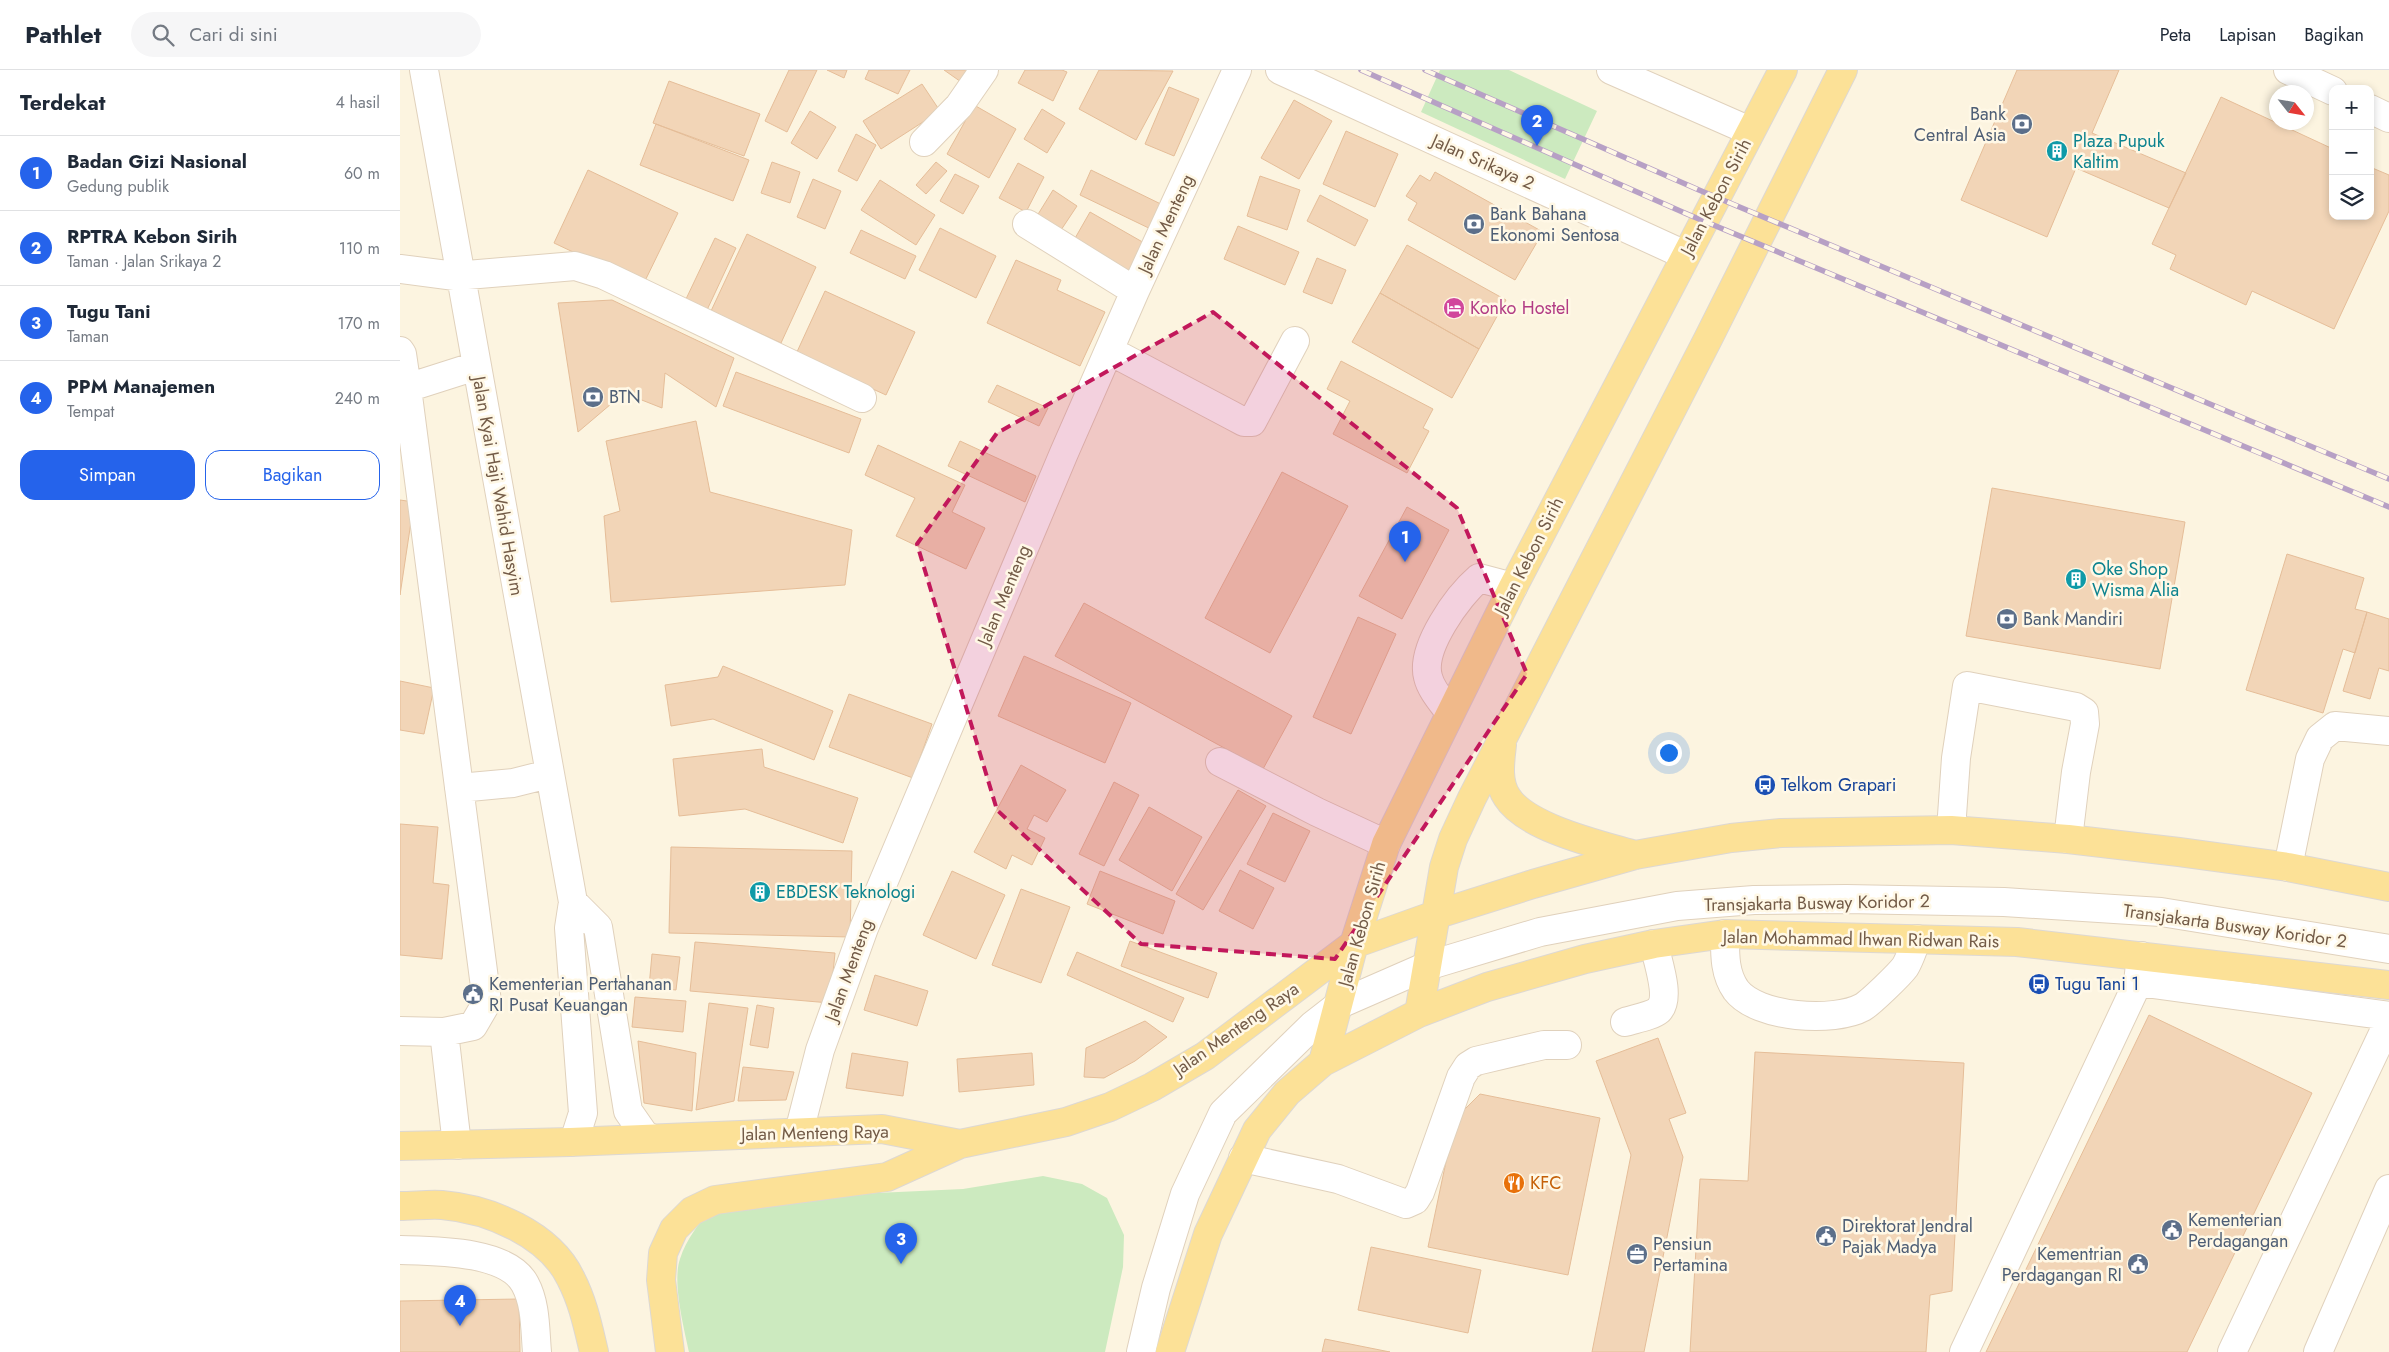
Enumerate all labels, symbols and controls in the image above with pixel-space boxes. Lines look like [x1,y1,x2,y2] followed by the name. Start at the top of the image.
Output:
[131,12,481,57] search box
[25,17,101,52] text: Pathlet
[149,21,177,49] icon: search
[189,21,278,48] text: Cari di sini
[2160,22,2191,48] text: Peta
[2219,22,2276,48] text: Lapisan
[2304,22,2364,48] text: Bagikan
[2269,85,2314,130] north arrow
[2329,85,2374,220] map controls
[2329,85,2374,130] button: +
[20,88,105,118] text: Terdekat
[335,91,380,114] text: 4 hasil
[1914,101,2006,148] place label: Bank Central Asia
[1521,105,1553,146] pin: 2
[2010,112,2034,136] bank icon: Bank Central Asia
[1426,127,1539,196] street label: Jalan Srikaya 2
[2073,128,2165,175] place label: Plaza Pupuk Kaltim
[2329,130,2374,175] button: −
[1673,134,1758,262] street label: Jalan Kebon Sirih
[2045,139,2069,163] building icon: Plaza Pupuk Kaltim
[67,148,247,175] text: Badan Gizi Nasional
[32,162,40,185] text: 1
[344,162,380,185] text: 60 m
[1131,170,1200,280] street label: Jalan Menteng
[67,175,169,198] text: Gedung publik
[2329,175,2374,220] button: layers
[1490,201,1619,248] place label: Bank Bahana Ekonomi Sentosa
[1462,212,1486,236] bank icon: Bank Bahana Ekonomi Sentosa
[67,223,237,250] text: RPTRA Kebon Sirih
[31,237,41,260] text: 2
[339,237,380,260] text: 110 m
[67,250,221,273] text: Taman · Jalan Srikaya 2
[1470,295,1569,321] place label: Konko Hostel
[1442,296,1466,320] hotel icon: Konko Hostel
[67,298,150,325] text: Tugu Tani
[31,312,41,335] text: 3
[338,312,380,335] text: 170 m
[67,325,109,348] text: Taman
[466,372,530,598] street label: Jalan Kyai Haji Wahid Hasyim
[67,373,215,400] text: PPM Manajemen
[609,384,641,410] place label: BTN
[581,385,605,409] bank icon: BTN
[30,387,42,410] text: 4
[335,387,380,410] text: 240 m
[67,400,114,423] text: Tempat
[20,450,195,500] button: Simpan
[205,450,380,500] button: Bagikan
[1487,492,1570,621] street label: Jalan Kebon Sirih
[1389,521,1421,562] pin: 1
[970,541,1037,651] street label: Jalan Menteng
[2092,556,2179,603] place label: Oke Shop Wisma Alia
[2064,567,2088,591] building icon: Oke Shop Wisma Alia
[2023,606,2123,632] place label: Bank Mandiri
[1995,607,2019,631] bank icon: Bank Mandiri
[1656,740,1682,766] your location
[1781,772,1896,798] place label: Telkom Grapari
[1753,773,1777,797] bus stop icon: Telkom Grapari
[1331,858,1392,992] street label: Jalan Kebon Sirih
[776,879,915,905] place label: EBDESK Teknologi
[748,880,772,904] building icon: EBDESK Teknologi
[1704,888,1930,918] street label: Transjakarta Busway Koridor 2
[2121,897,2349,955] street label: Transjakarta Busway Koridor 2
[818,915,880,1027] street label: Jalan Menteng
[1721,924,1999,954] street label: Jalan Mohammad Ihwan Ridwan Rais
[489,971,672,1018] place label: Kementerian Pertahanan RI Pusat Keuangan
[2055,971,2139,997] place label: Tugu Tani 1
[2027,972,2051,996] bus stop icon: Tugu Tani 1
[1166,976,1304,1083] street label: Jalan Menteng Raya
[461,982,485,1006] public building icon: Kementerian Pertahanan RI Pusat Keuangan
[739,1119,889,1147] street label: Jalan Menteng Raya
[1530,1170,1562,1196] place label: KFC
[1502,1171,1526,1195] restaurant icon: KFC
[2188,1207,2288,1254] place label: Kementerian Perdagangan
[1842,1213,1973,1260] place label: Direktorat Jendral Pajak Madya
[2160,1218,2184,1242] public building icon: Kementerian Perdagangan
[885,1223,917,1264] pin: 3
[1814,1224,1838,1248] public building icon: Direktorat Jendral Pajak Madya
[1653,1231,1728,1278] place label: Pensiun Pertamina
[2002,1241,2122,1288] place label: Kementrian Perdagangan RI
[1625,1242,1649,1266] office icon: Pensiun Pertamina
[2126,1252,2150,1276] public building icon: Kementrian Perdagangan RI
[444,1285,476,1326] pin: 4

